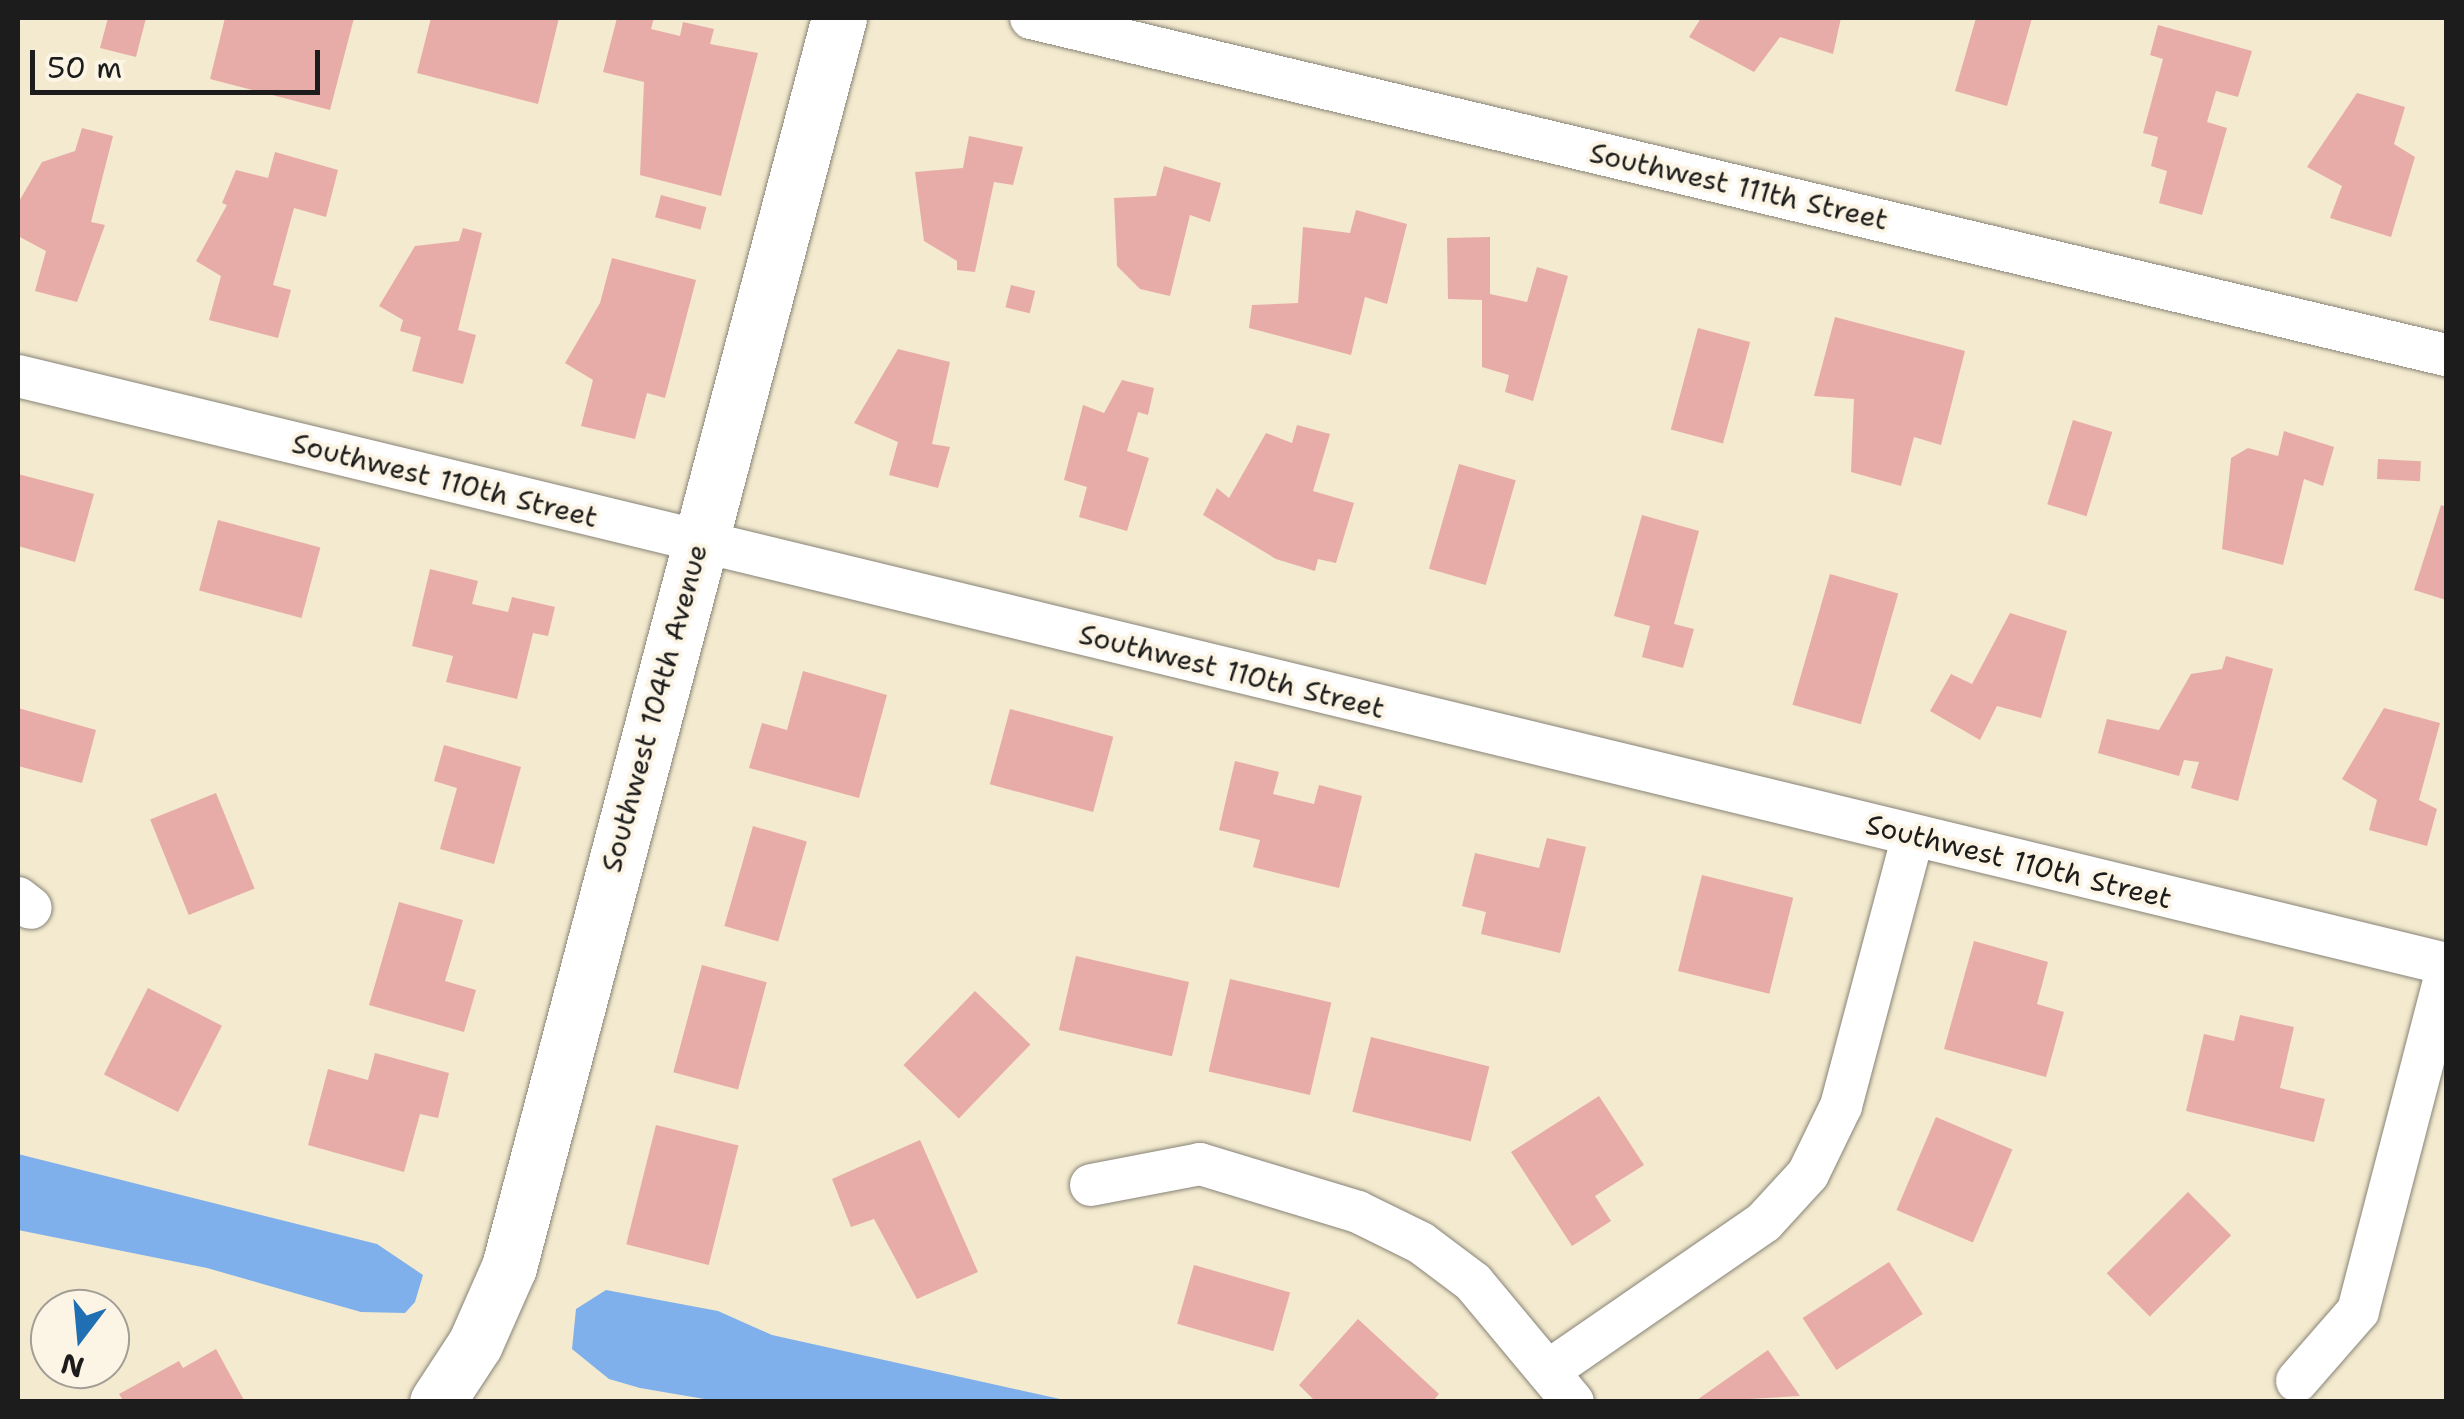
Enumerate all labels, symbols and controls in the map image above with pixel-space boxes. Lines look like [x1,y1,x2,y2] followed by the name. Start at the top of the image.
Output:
[35,30,325,92] scale bar
[47,47,122,88] text: 50 m
[1587,135,1891,237] street label: Southwest 111th Street
[289,426,601,534] street label: Southwest 110th Street
[594,540,714,876] street label: Southwest 104th Avenue
[1076,617,1388,725] street label: Southwest 110th Street
[1863,807,2175,915] street label: Southwest 110th Street
[30,1289,130,1389] north arrow
[56,1345,88,1387] text: N

